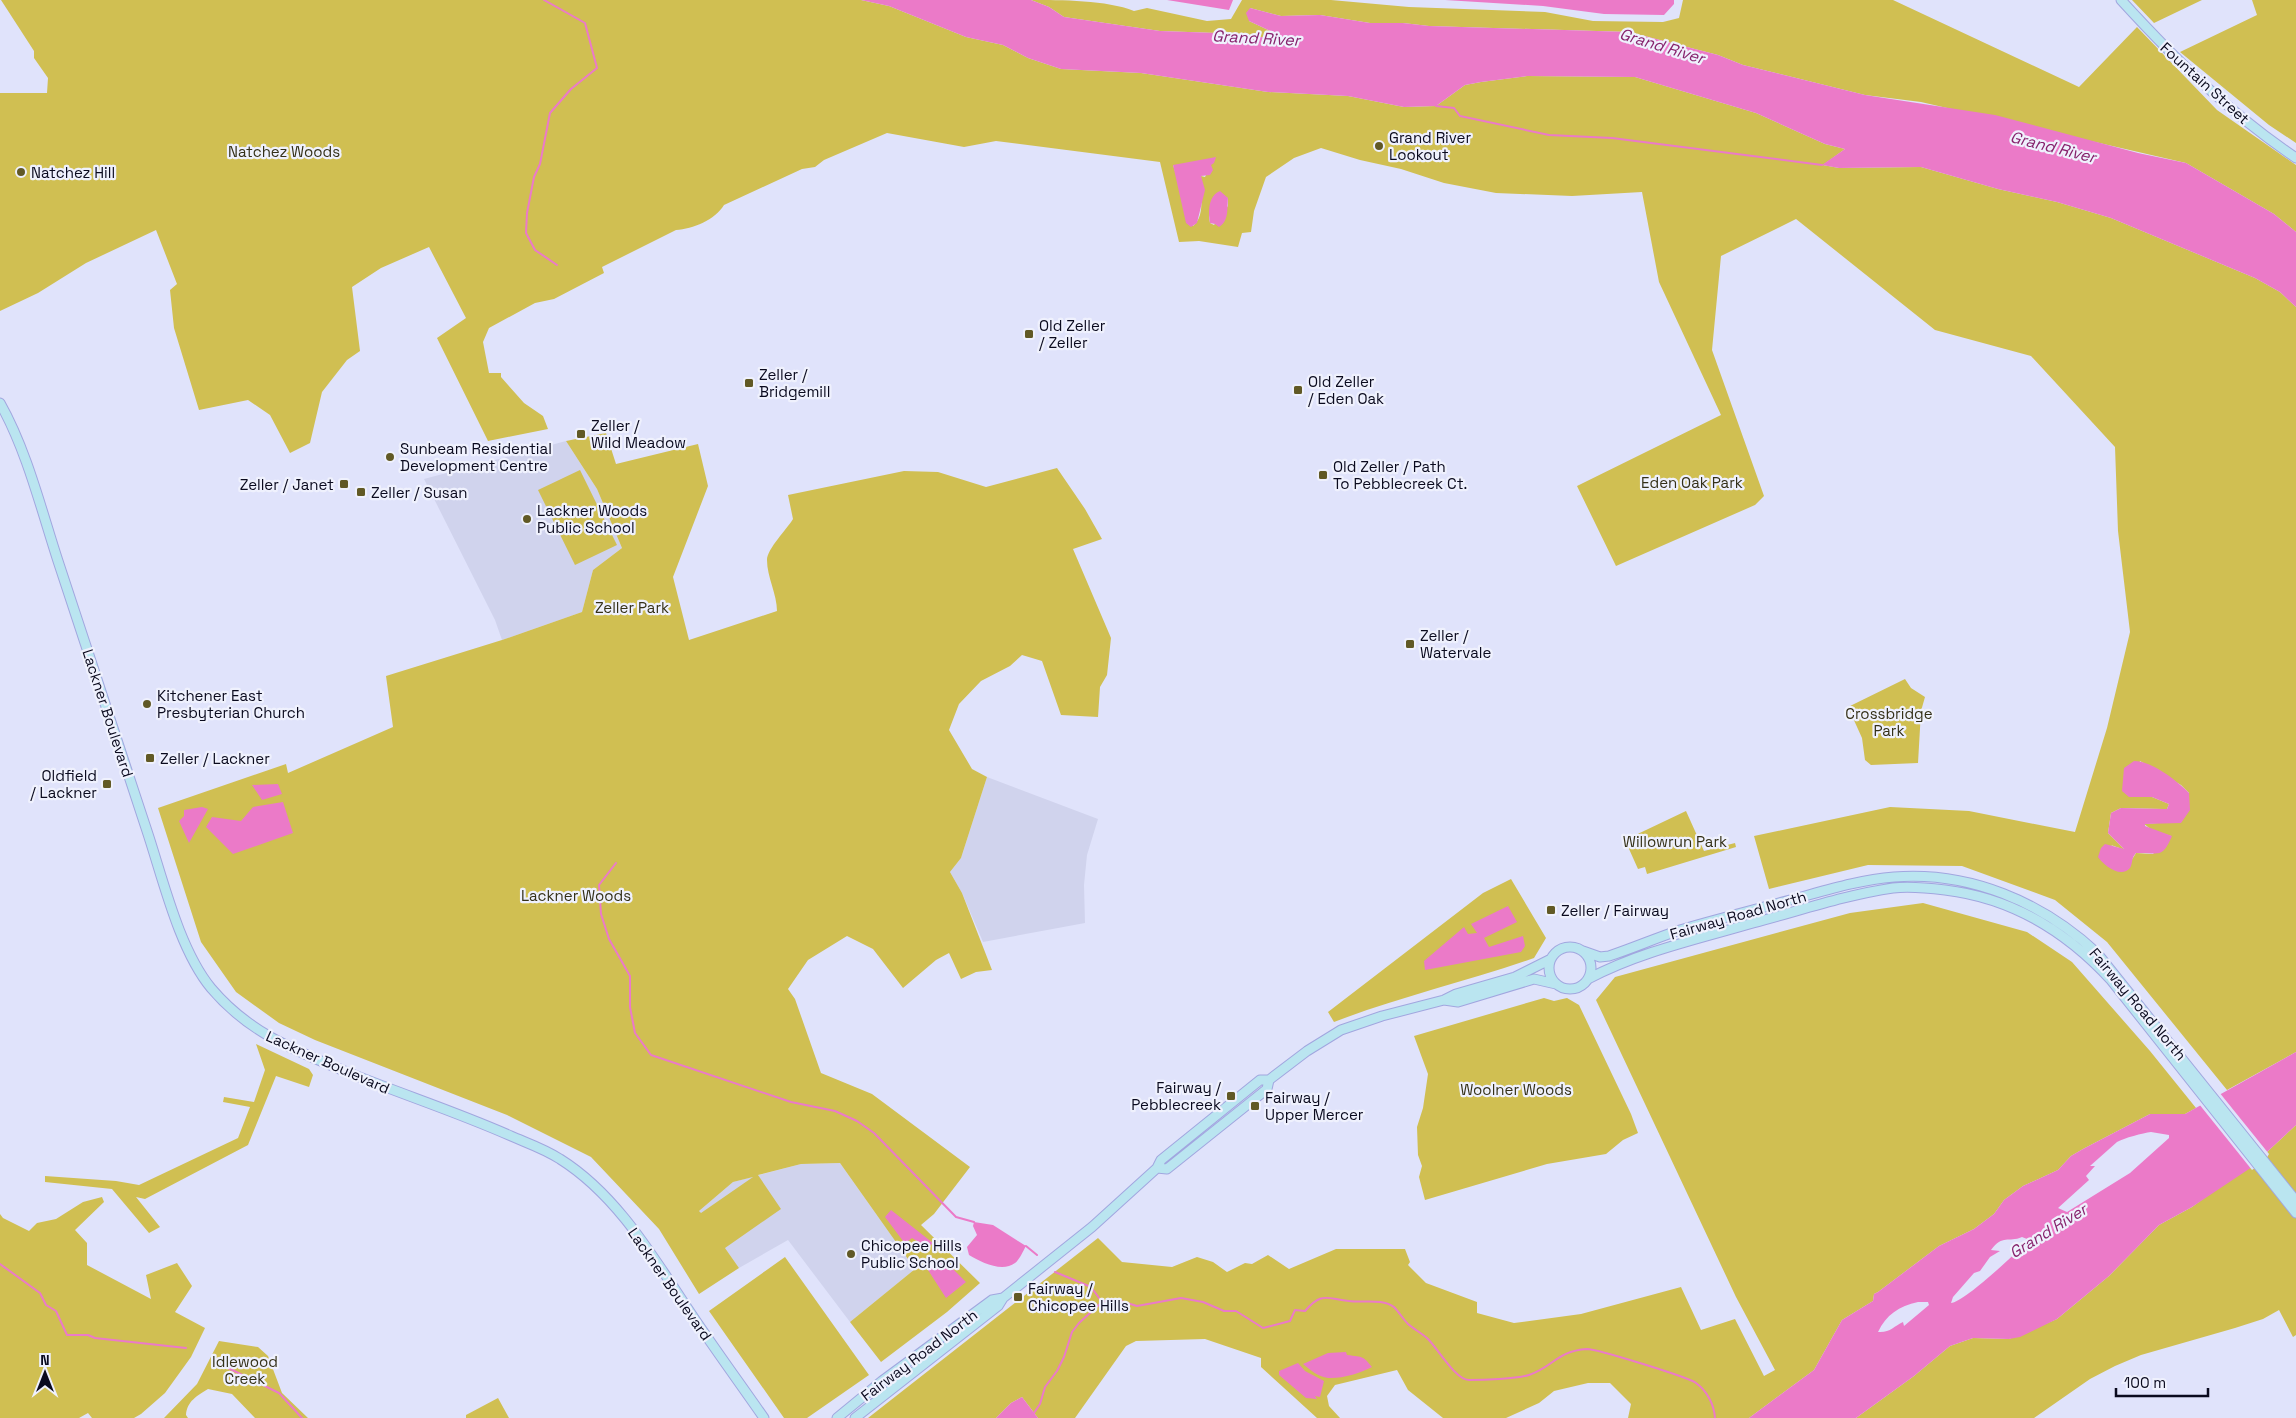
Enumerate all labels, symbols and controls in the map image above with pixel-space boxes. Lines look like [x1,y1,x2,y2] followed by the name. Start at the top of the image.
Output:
[1617,23,1709,69] water label: Grand River
[1212,25,1302,51] water label: Grand River
[2156,38,2254,128] street label: Fountain Street
[2008,126,2100,168] water label: Grand River
[1389,128,1471,164] place label: Grand River Lookout
[1373,140,1385,152] marker: Grand River Lookout
[228,142,340,161] park label: Natchez Woods
[31,163,115,182] place label: Natchez Hill
[15,166,27,178] marker: Natchez Hill
[1039,316,1106,352] place label: Old Zeller / Zeller
[1023,328,1035,340] marker: Old Zeller / Zeller
[759,365,830,401] place label: Zeller / Bridgemill
[1308,372,1384,408] place label: Old Zeller / Eden Oak
[743,377,755,389] marker: Zeller / Bridgemill
[1292,384,1304,396] marker: Old Zeller / Eden Oak
[591,416,686,452] place label: Zeller / Wild Meadow
[575,428,587,440] marker: Zeller / Wild Meadow
[400,439,552,475] place label: Sunbeam Residential Development Centre
[384,451,396,463] marker: Sunbeam Residential Development Centre
[1333,457,1467,493] place label: Old Zeller / Path To Pebblecreek Ct.
[1317,469,1329,481] marker: Old Zeller / Path To Pebblecreek Ct.
[1641,473,1743,492] park label: Eden Oak Park
[240,475,334,494] place label: Zeller / Janet
[338,478,350,490] marker: Zeller / Janet
[371,483,467,502] place label: Zeller / Susan
[355,486,367,498] marker: Zeller / Susan
[537,501,647,537] place label: Lackner Woods Public School
[521,513,533,525] marker: Lackner Woods Public School
[595,598,669,617] park label: Zeller Park
[1420,626,1491,662] place label: Zeller / Watervale
[1404,638,1416,650] marker: Zeller / Watervale
[78,647,138,779] street label: Lackner Boulevard
[157,686,305,722] place label: Kitchener East Presbyterian Church
[141,698,153,710] marker: Kitchener East Presbyterian Church
[1845,704,1933,740] park label: Crossbridge Park
[160,749,270,768] place label: Zeller / Lackner
[144,752,156,764] marker: Zeller / Lackner
[30,766,97,802] place label: Oldfield / Lackner
[101,778,113,790] marker: Oldfield / Lackner
[1623,832,1727,851] park label: Willowrun Park
[521,886,631,905] park label: Lackner Woods
[1668,886,1808,944] street label: Fairway Road North
[1561,901,1669,920] place label: Zeller / Fairway
[1545,904,1557,916] marker: Zeller / Fairway
[2085,944,2191,1064] street label: Fairway Road North
[263,1026,393,1098] street label: Lackner Boulevard
[1131,1078,1221,1114] place label: Fairway / Pebblecreek
[1460,1080,1572,1099] park label: Woolner Woods
[1265,1088,1364,1124] place label: Fairway / Upper Mercer
[1225,1090,1237,1102] marker: Fairway / Pebblecreek
[1249,1100,1261,1112] marker: Fairway / Upper Mercer
[2005,1198,2092,1263] water label: Grand River
[624,1224,716,1344] street label: Lackner Boulevard
[861,1236,962,1272] place label: Chicopee Hills Public School
[845,1248,857,1260] marker: Chicopee Hills Public School
[1028,1279,1129,1315] place label: Fairway / Chicopee Hills
[1012,1291,1024,1303] marker: Fairway / Chicopee Hills
[857,1305,981,1405] street label: Fairway Road North
[20,1348,70,1398] north arrow
[40,1351,50,1369] text: N
[212,1352,278,1388] park label: Idlewood Creek
[2116,1366,2208,1398] scale bar
[2124,1373,2166,1392] text: 100 m

